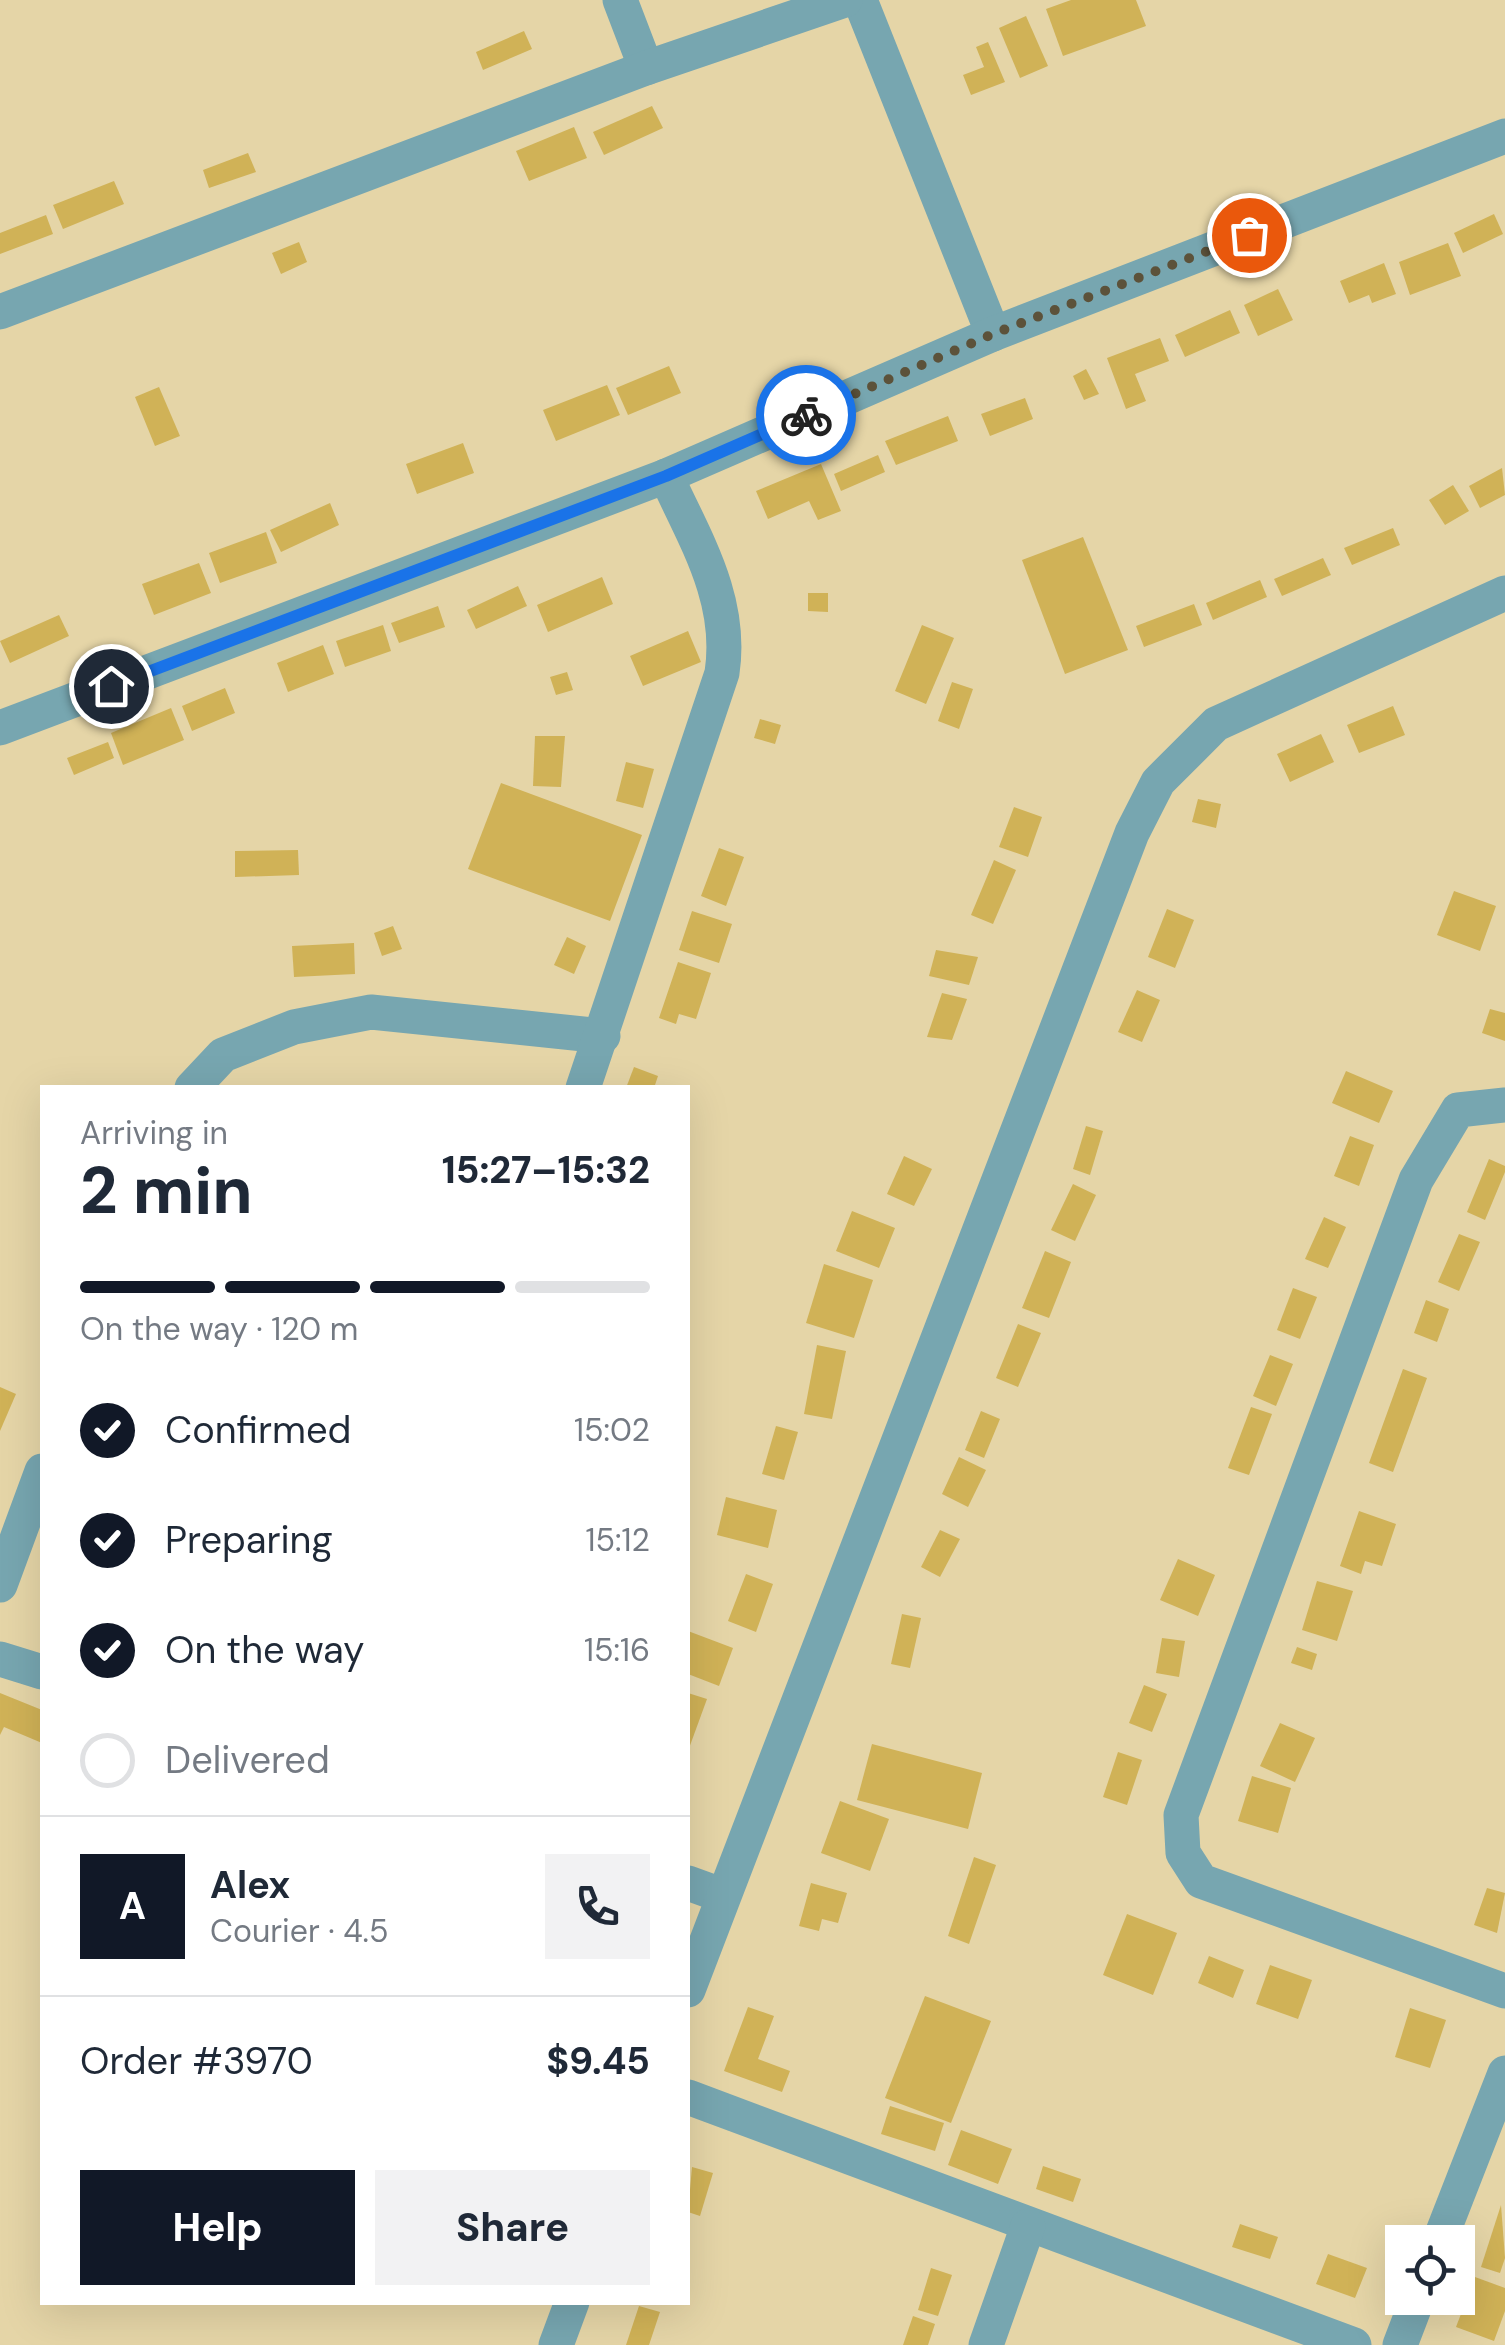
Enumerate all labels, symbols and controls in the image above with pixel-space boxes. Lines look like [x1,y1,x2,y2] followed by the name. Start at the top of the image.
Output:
[1207,193,1292,278] pin
[1222,208,1277,263] icon: bag
[756,365,856,465] courier
[779,388,834,443] icon: bike
[69,644,154,729] pin
[84,659,139,714] icon: home
[80,1112,228,1154] text: Arriving in
[442,1145,650,1195] text: 15:27–15:32
[80,1149,253,1233] text: 2 min
[80,1308,358,1350] text: On the way · 120 m
[80,1403,135,1458] icon: check
[165,1405,351,1455] text: Confirmed
[574,1409,650,1451] text: 15:02
[80,1513,135,1568] icon: check
[165,1515,333,1565] text: Preparing
[586,1519,650,1561] text: 15:12
[80,1623,135,1678] icon: check
[165,1625,364,1675] text: On the way
[584,1629,650,1671] text: 15:16
[165,1735,330,1785] text: Delivered
[545,1854,650,1959] button: phone
[210,1860,290,1910] text: Alex
[119,1881,146,1931] text: A
[210,1910,388,1952] text: Courier · 4.5
[80,2036,313,2086] text: Order #3970
[546,2036,650,2086] text: $9.45
[80,2170,355,2285] button: Help
[375,2170,650,2285] button: Share
[1385,2225,1475,2315] map controls
[1385,2225,1475,2315] button: locate

